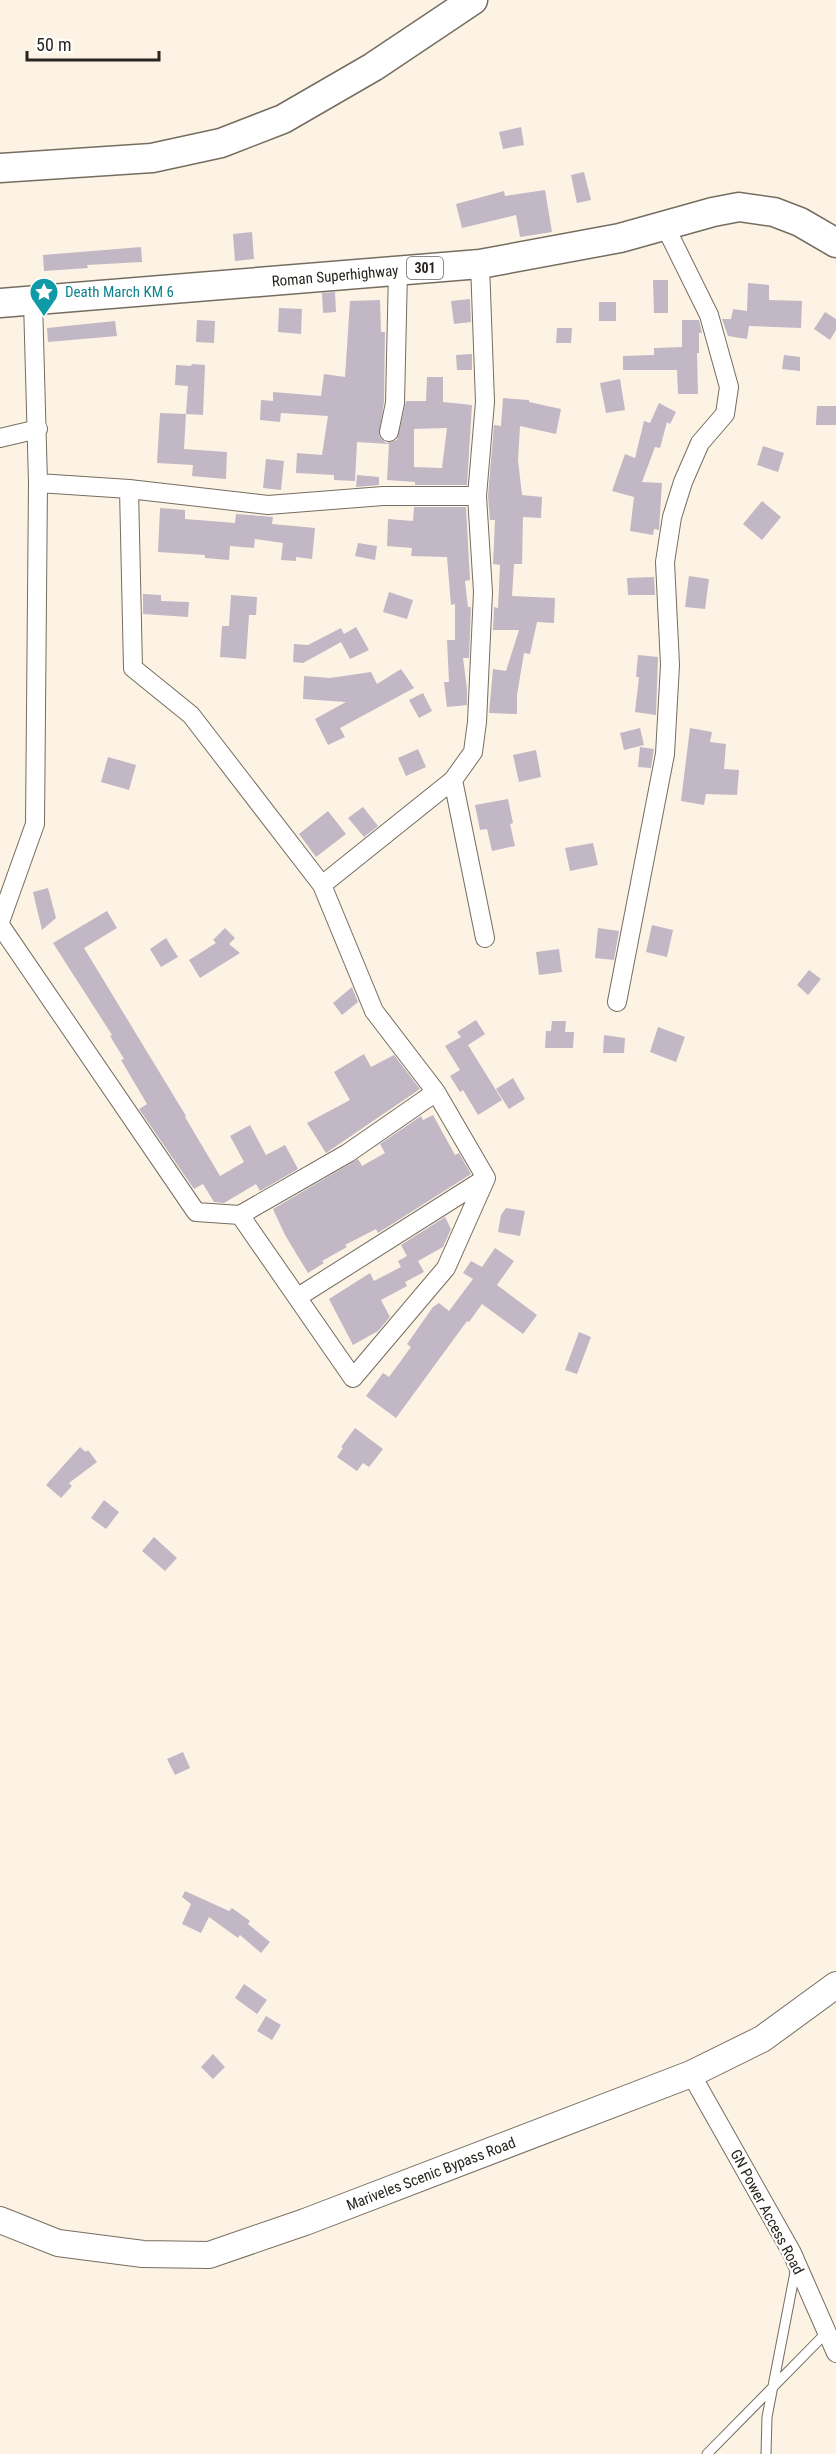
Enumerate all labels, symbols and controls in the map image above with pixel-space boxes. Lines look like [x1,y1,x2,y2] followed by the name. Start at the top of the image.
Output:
[27,24,159,62] scale bar
[36,34,71,55] text: 50 m
[407,257,443,279] road number: 301
[271,261,399,291] street label: Roman Superhighway
[28,276,60,318] place icon: Death March KM 6
[65,283,174,301] place label: Death March KM 6
[344,2133,518,2215] street label: Mariveles Scenic Bypass Road
[726,2146,808,2278] street label: GN Power Access Road

